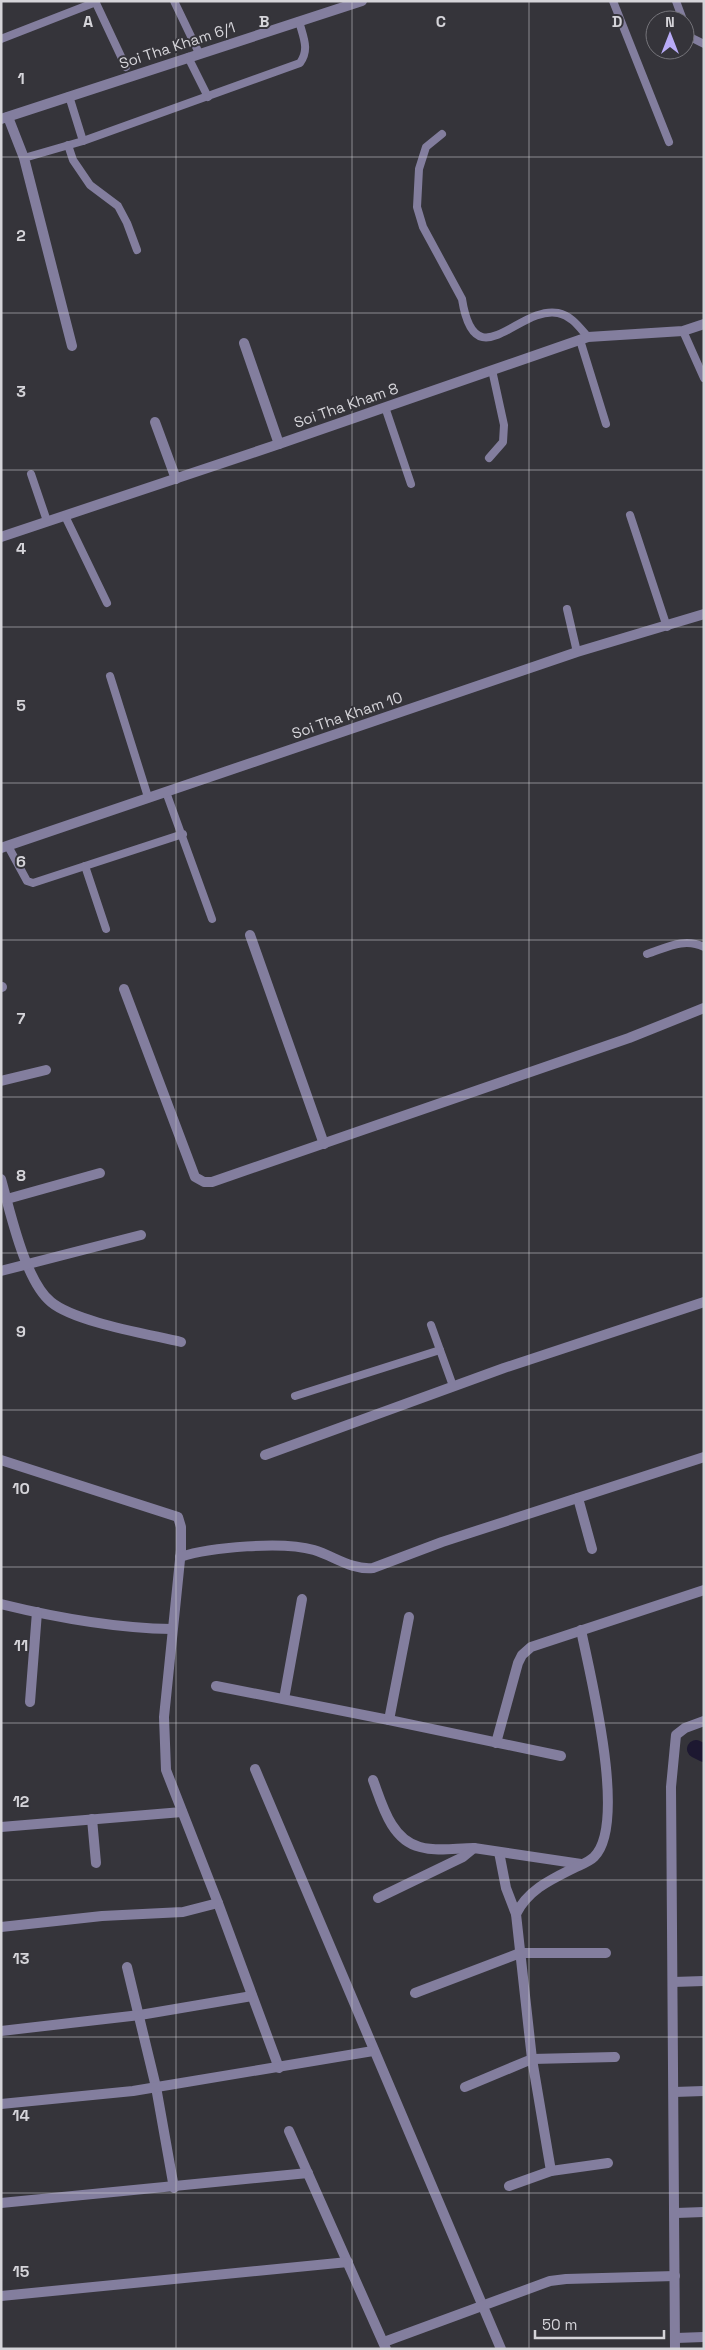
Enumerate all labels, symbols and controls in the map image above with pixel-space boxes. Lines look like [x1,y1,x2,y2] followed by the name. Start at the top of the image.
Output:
[645,10,695,60] north arrow
[83,11,93,32] text: A
[259,11,269,32] text: B
[436,11,446,32] text: C
[612,11,622,32] text: D
[665,13,675,31] text: N
[117,17,237,73] street label: Soi Tha Kham 6/1
[17,68,25,89] text: 1
[16,225,26,246] text: 2
[291,378,401,432] street label: Soi Tha Kham 8
[16,381,26,402] text: 3
[16,538,26,559] text: 4
[289,687,405,743] street label: Soi Tha Kham 10
[16,695,26,716] text: 5
[16,851,26,872] text: 6
[17,1008,26,1029] text: 7
[16,1165,26,1186] text: 8
[16,1321,26,1342] text: 9
[12,1478,30,1499] text: 10
[14,1635,28,1656] text: 11
[13,1791,29,1812] text: 12
[13,1948,30,1969] text: 13
[12,2105,30,2126] text: 14
[13,2261,30,2282] text: 15
[535,2308,664,2340] scale bar
[542,2315,577,2334] text: 50 m

